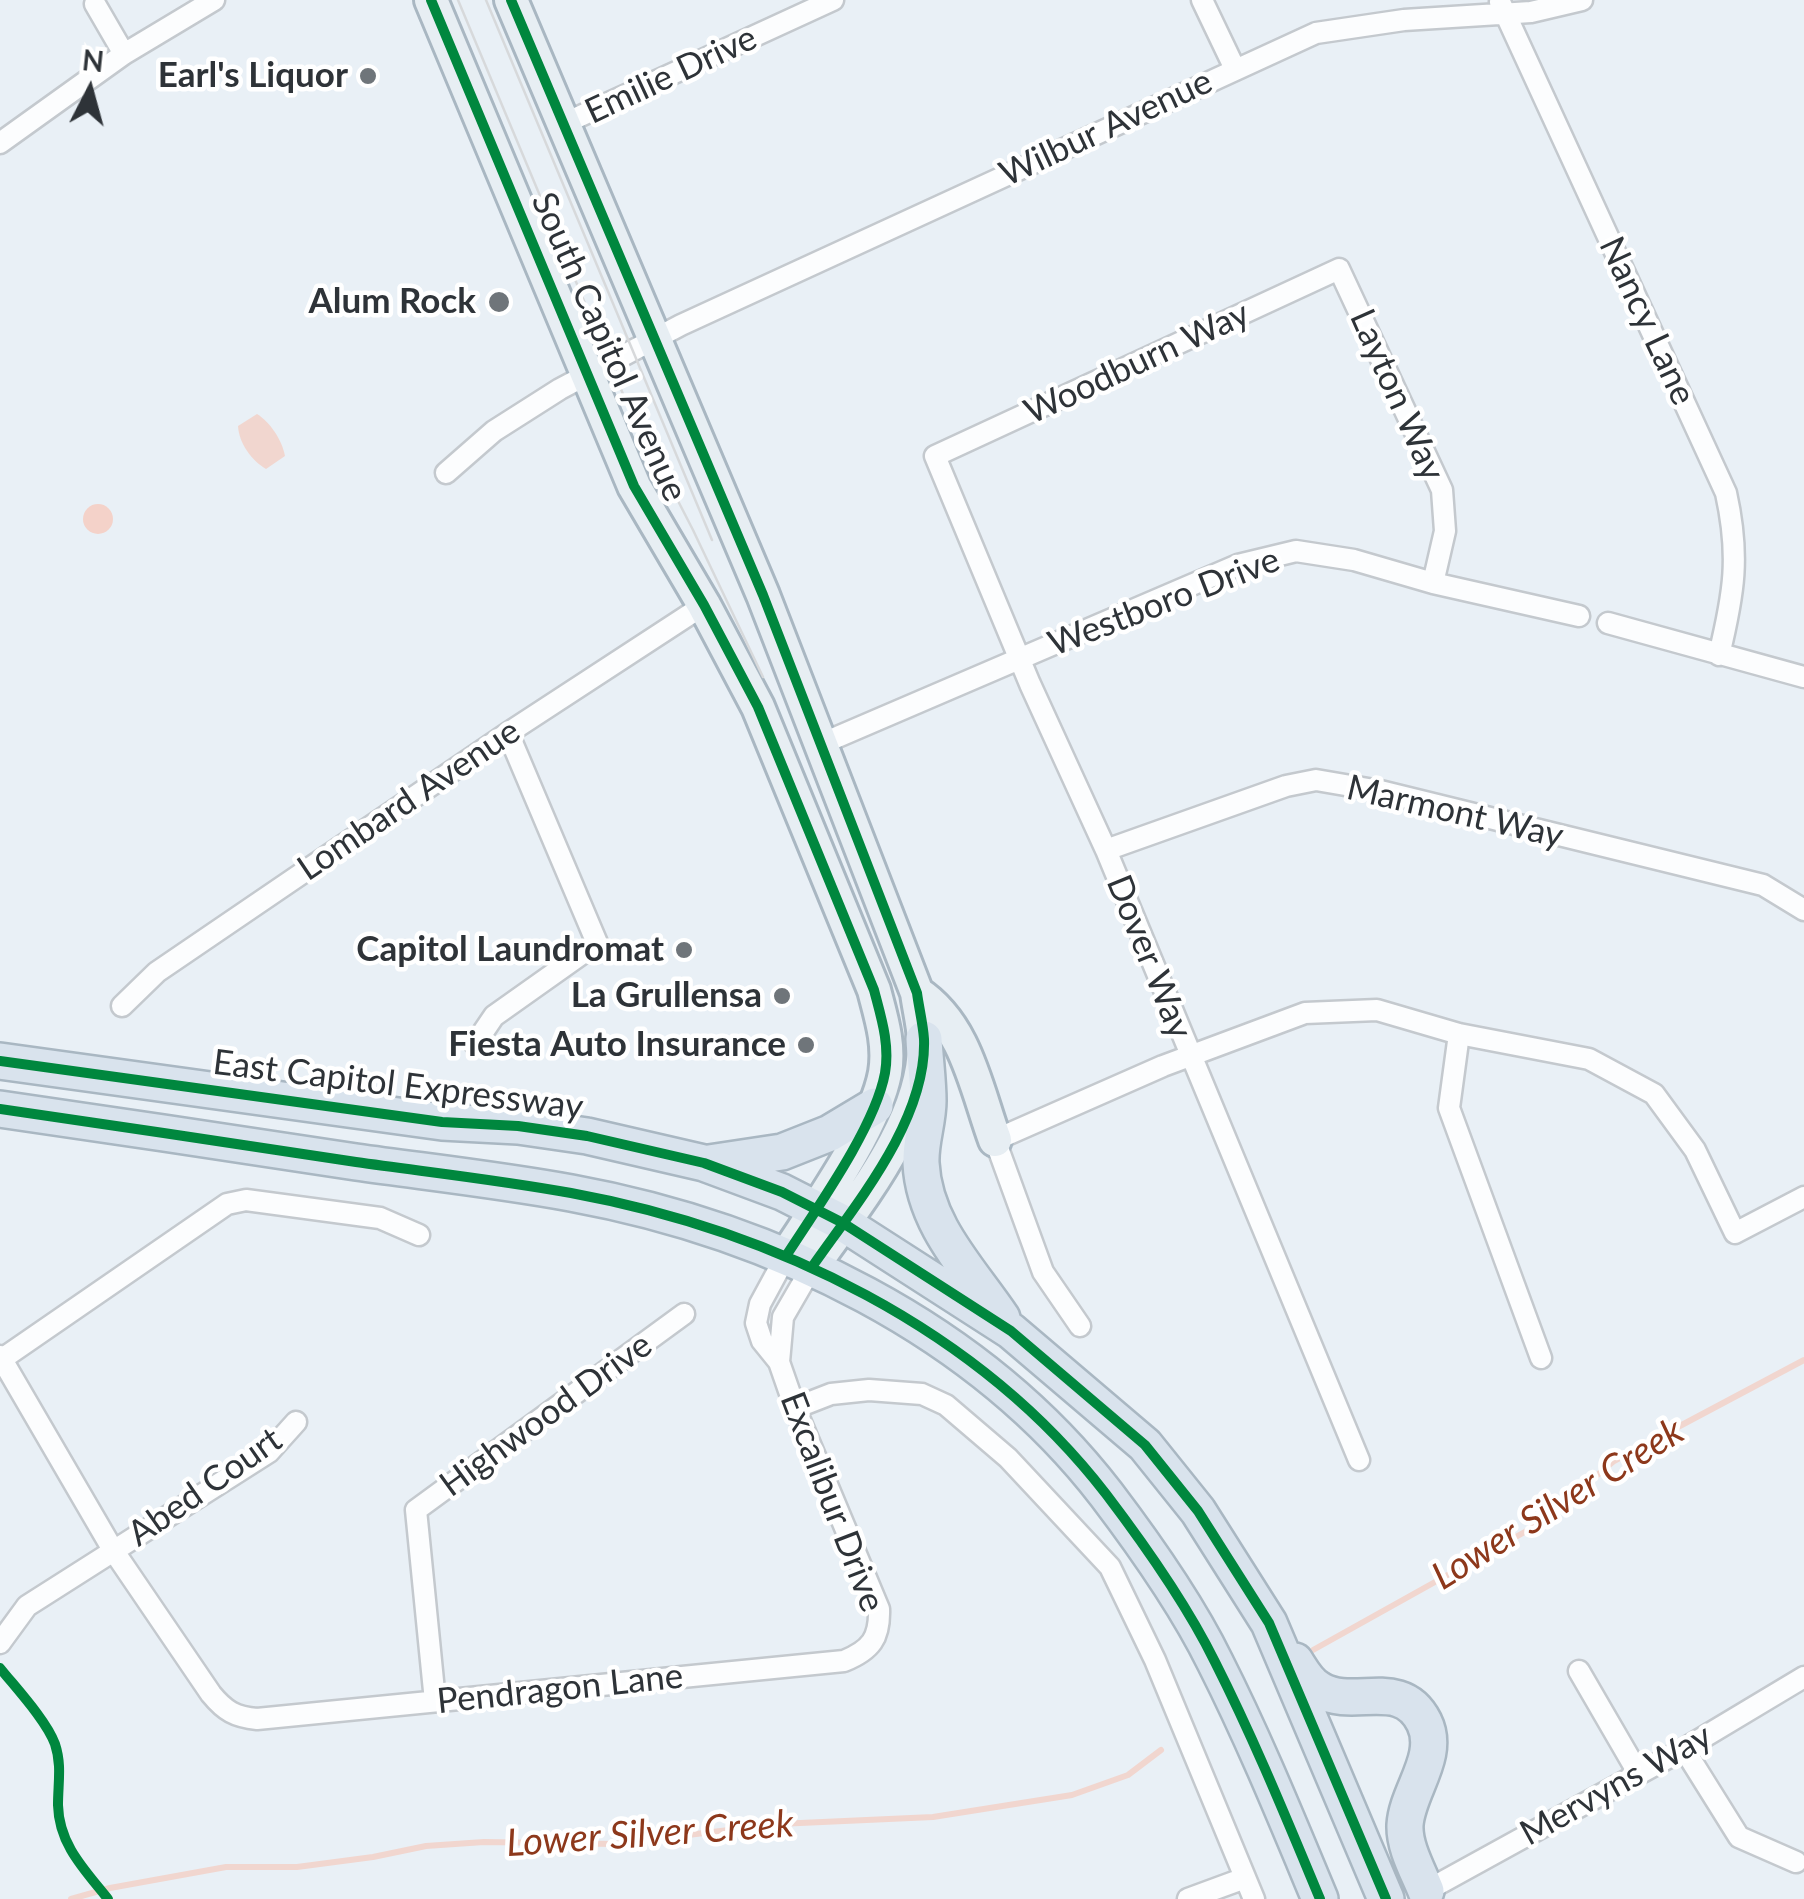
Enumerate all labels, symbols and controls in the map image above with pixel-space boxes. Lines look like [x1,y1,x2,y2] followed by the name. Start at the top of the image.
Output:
[579,17,763,133] street label: Emilie Drive
[40,40,140,140] north arrow
[81,42,106,78] text: N
[158,55,348,97] place label: Earl's Liquor
[993,60,1219,196] street label: Wilbur Avenue
[357,65,379,87] marker: Earl's Liquor
[522,186,696,508] street label: South Capitol Avenue
[1590,230,1704,412] street label: Nancy Lane
[308,281,476,323] place label: Alum Rock
[486,289,512,315] marker: Alum Rock
[1018,293,1256,433] street label: Woodburn Way
[1341,303,1453,487] street label: Layton Way
[1043,539,1285,665] street label: Westboro Drive
[290,710,528,890] street label: Lombard Avenue
[1343,767,1567,857] street label: Marmont Way
[1097,869,1201,1045] street label: Dover Way
[356,929,664,971] place label: Capitol Laundromat
[673,939,695,961] marker: Capitol Laundromat
[571,975,762,1017] place label: La Grullensa
[771,985,793,1007] marker: La Grullensa
[448,1024,786,1066] place label: Fiesta Auto Insurance
[795,1034,817,1056] marker: Fiesta Auto Insurance
[210,1041,586,1129] street label: East Capitol Expressway
[432,1324,660,1506] street label: Highwood Drive
[771,1386,893,1618] street label: Excalibur Drive
[1424,1408,1692,1600] water label: Lower Silver Creek
[120,1419,290,1555] street label: Abed Court
[435,1655,685,1723] street label: Pendragon Lane
[1513,1715,1719,1855] street label: Mervyns Way
[505,1801,795,1867] water label: Lower Silver Creek

